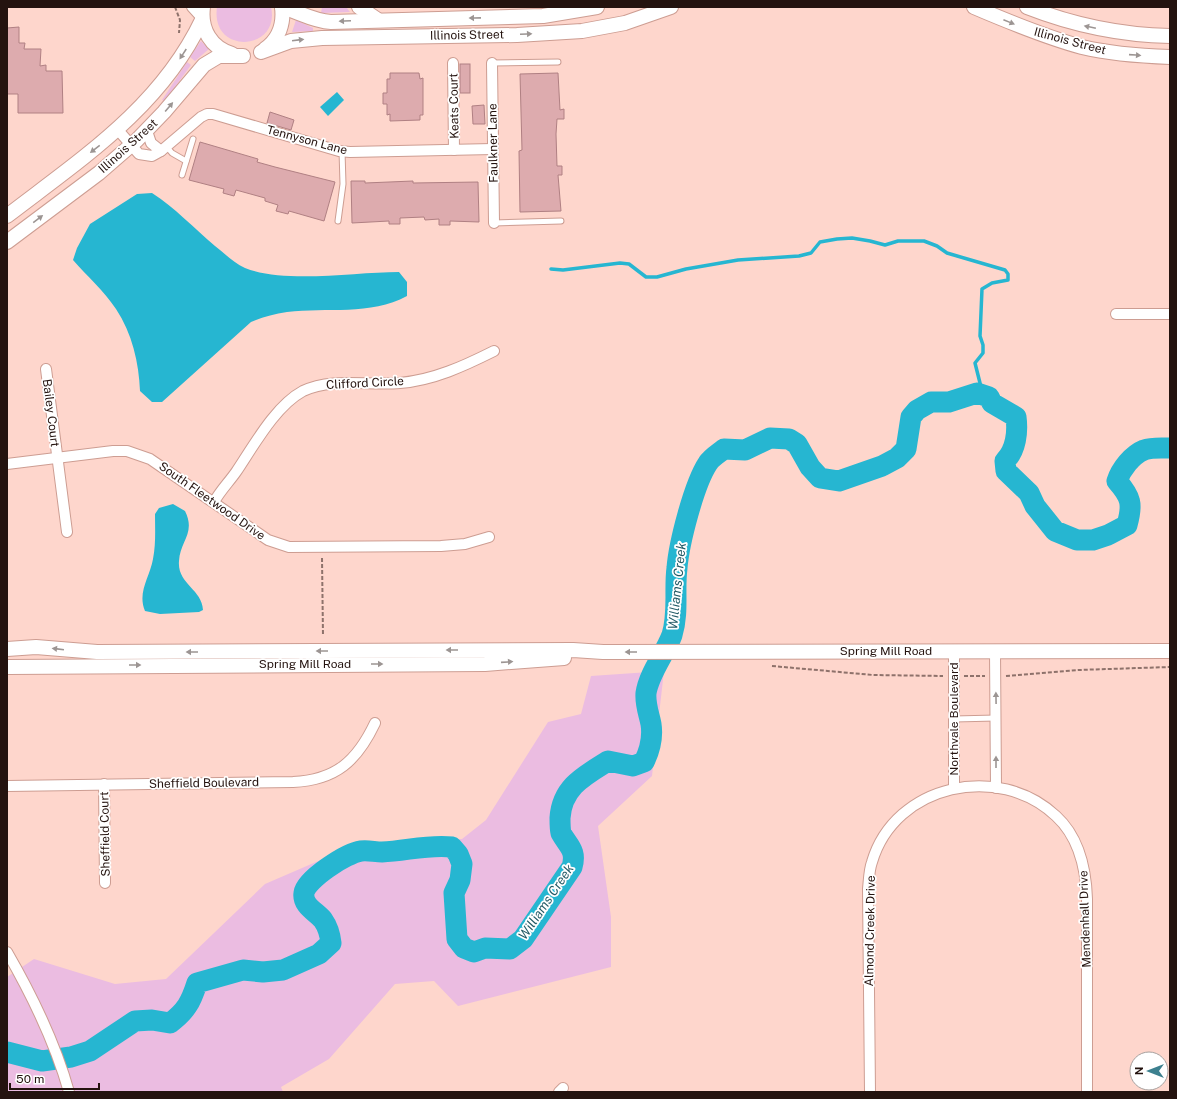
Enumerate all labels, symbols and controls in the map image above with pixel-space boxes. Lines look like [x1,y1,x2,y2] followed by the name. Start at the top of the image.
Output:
[469,14,481,21] one-way arrow
[338,18,351,24] one-way arrow
[1004,20,1016,26] one-way arrow
[1084,23,1096,29] one-way arrow
[1032,25,1108,57] street label: Illinois Street
[430,27,505,43] street label: Illinois Street
[520,31,532,38] one-way arrow
[292,37,304,43] one-way arrow
[179,49,187,59] one-way arrow
[1129,52,1142,58] one-way arrow
[446,73,462,139] street label: Keats Court
[164,102,173,113] one-way arrow
[485,103,501,183] street label: Faulkner Lane
[96,116,160,176] street label: Illinois Street
[265,123,349,158] street label: Tennyson Lane
[89,144,100,153] one-way arrow
[33,214,44,223] one-way arrow
[326,374,404,392] street label: Clifford Circle
[40,378,62,448] street label: Bailey Court
[156,459,268,543] street label: South Fleetwood Drive
[665,542,689,630] water label: Williams Creek
[840,644,932,658] street label: Spring Mill Road
[52,646,64,652] one-way arrow
[445,647,458,653] one-way arrow
[315,648,328,654] one-way arrow
[185,649,198,655] one-way arrow
[624,649,637,655] one-way arrow
[259,657,351,671] street label: Spring Mill Road
[501,659,513,666] one-way arrow
[371,661,384,667] one-way arrow
[129,662,142,668] one-way arrow
[947,662,961,776] street label: Northvale Boulevard
[993,691,999,704] one-way arrow
[993,755,999,768] one-way arrow
[149,775,259,791] street label: Sheffield Boulevard
[97,791,113,877] street label: Sheffield Court
[515,862,577,942] water label: Williams Creek
[1076,870,1094,968] street label: Mendenhall Drive
[862,875,878,987] street label: Almond Creek Drive
[1129,1051,1169,1091] north arrow
[10,1065,99,1091] scale bar
[1133,1067,1145,1075] text: N
[16,1072,44,1086] text: 50 m

